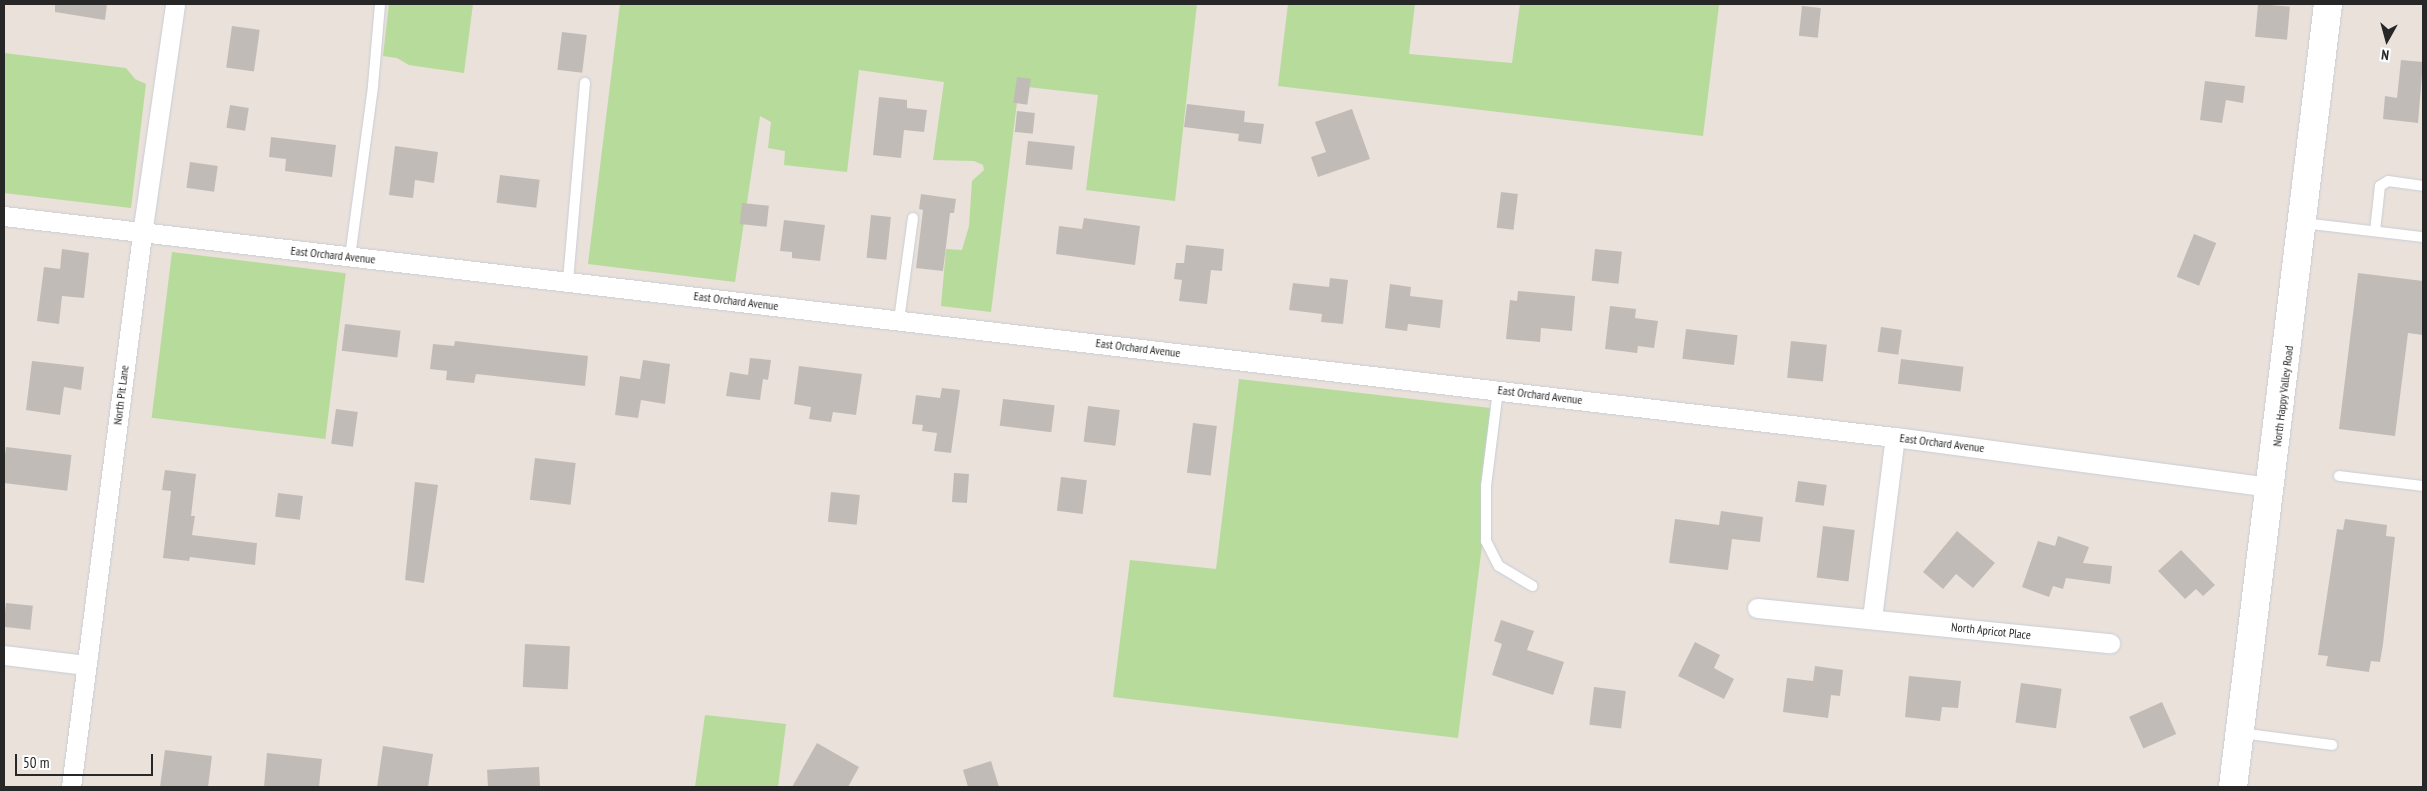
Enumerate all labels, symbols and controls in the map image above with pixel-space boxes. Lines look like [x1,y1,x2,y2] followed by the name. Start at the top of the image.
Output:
[2362,15,2412,65] north arrow
[2380,45,2390,64] text: N
[290,243,376,267] street label: East Orchard Avenue
[693,289,779,313] street label: East Orchard Avenue
[1095,336,1181,360] street label: East Orchard Avenue
[2270,344,2296,448] street label: North Happy Valley Road
[110,364,132,426] street label: North Pit Lane
[1497,383,1583,407] street label: East Orchard Avenue
[1899,431,1985,455] street label: East Orchard Avenue
[1950,620,2032,642] street label: North Apricot Place
[18,744,155,776] scale bar
[23,753,49,772] text: 50 m

